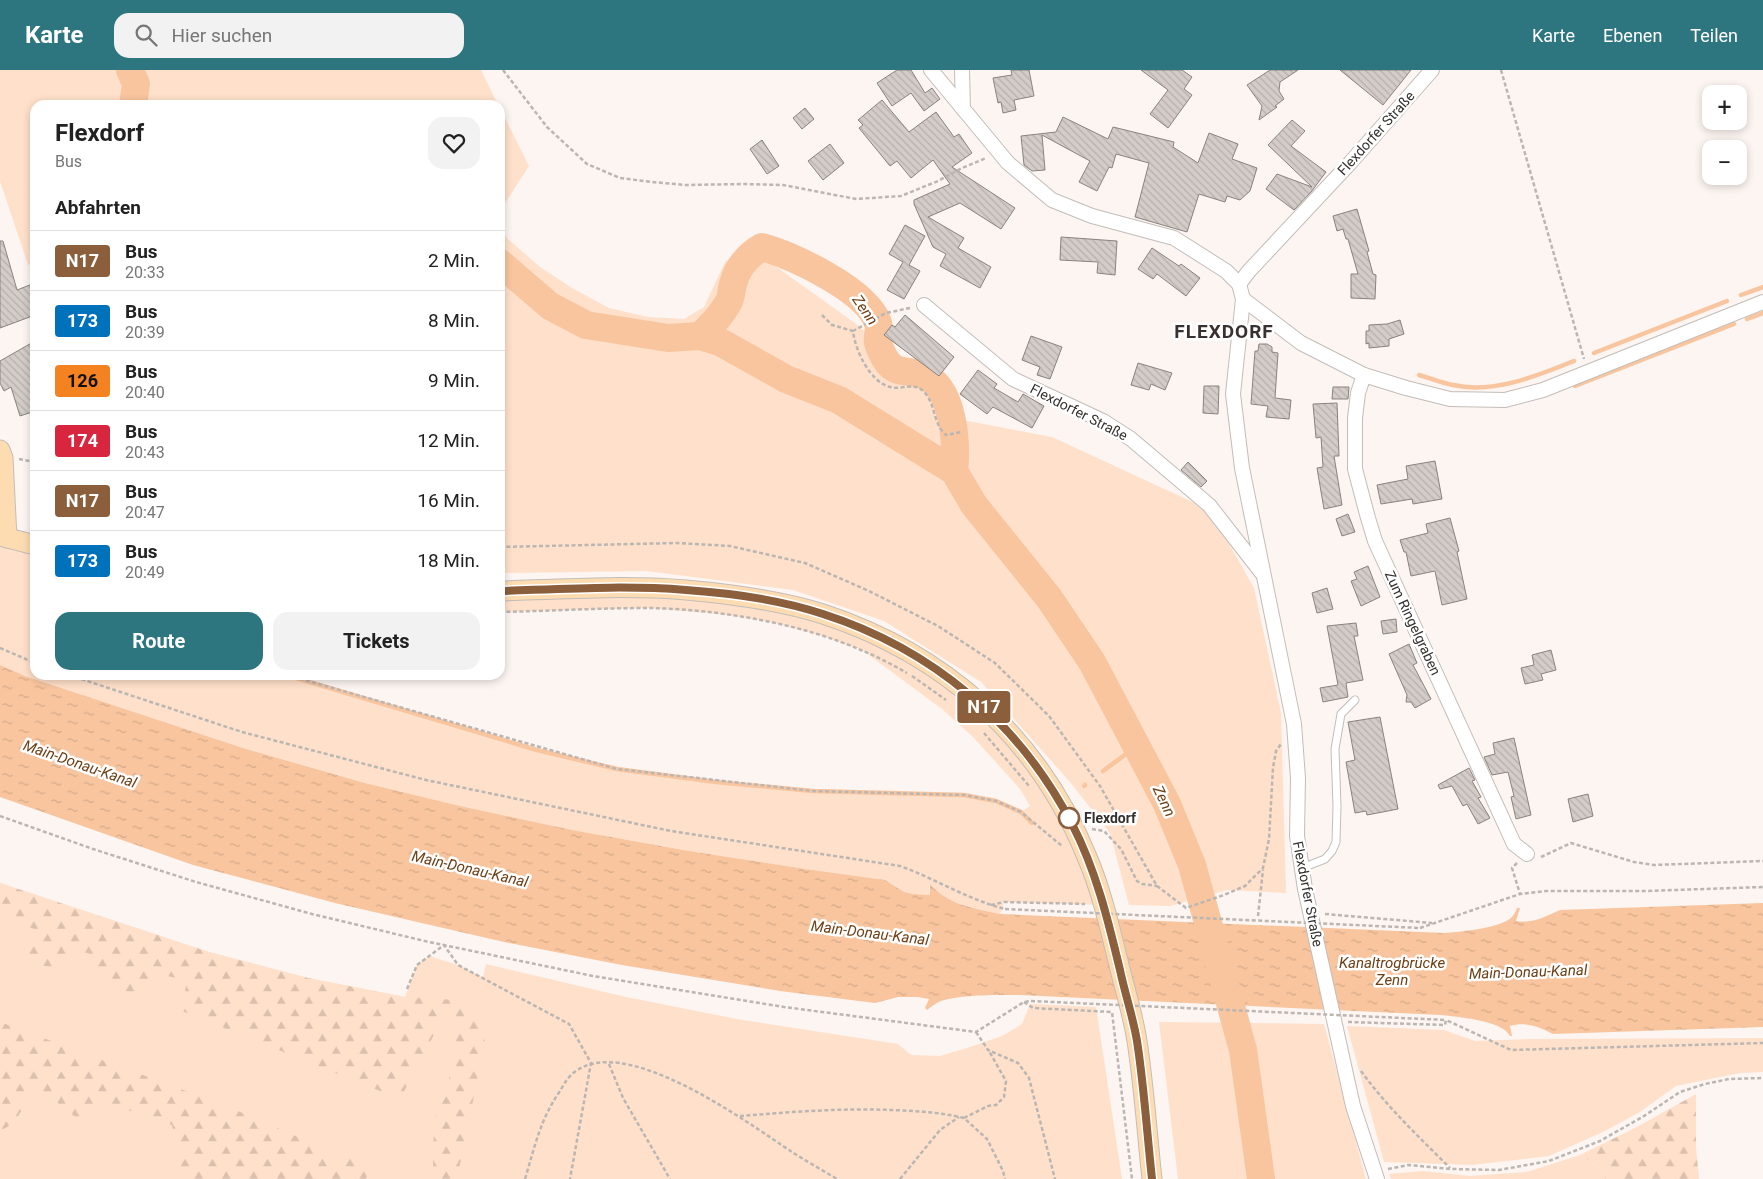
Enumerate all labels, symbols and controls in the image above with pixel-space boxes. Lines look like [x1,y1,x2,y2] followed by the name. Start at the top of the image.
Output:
[114,13,464,58] search box
[25,21,84,49] text: Karte
[132,21,160,49] icon: search
[172,24,272,47] text: Hier suchen
[1532,25,1575,46] text: Karte
[1603,25,1662,46] text: Ebenen
[1690,25,1738,46] text: Teilen
[1702,85,1747,185] map controls
[1702,85,1747,130] button: +
[1334,88,1418,178] street label: Flexdorfer Straße
[428,117,480,169] button: heart
[55,119,144,147] text: Flexdorf
[1702,140,1747,185] button: −
[55,152,82,171] text: Bus
[55,196,141,219] text: Abfahrten
[125,240,158,263] text: Bus
[428,249,480,272] text: 2 Min.
[66,250,99,271] text: N17
[125,263,165,282] text: 20:33
[848,291,882,328] water label: Zenn
[125,300,158,323] text: Bus
[428,309,480,332] text: 8 Min.
[67,310,98,331] text: 173
[1174,320,1274,343] district label: FLEXDORF
[125,323,165,342] text: 20:39
[125,360,158,383] text: Bus
[428,369,480,392] text: 9 Min.
[67,370,98,391] text: 126
[1028,381,1130,443] street label: Flexdorfer Straße
[125,383,165,402] text: 20:40
[125,420,158,443] text: Bus
[417,429,480,452] text: 12 Min.
[67,430,98,451] text: 174
[125,443,165,462] text: 20:43
[125,480,158,503] text: Bus
[417,489,480,512] text: 16 Min.
[66,490,99,511] text: N17
[125,503,165,522] text: 20:47
[125,540,158,563] text: Bus
[417,549,480,572] text: 18 Min.
[67,550,98,571] text: 173
[125,563,165,582] text: 20:49
[1382,568,1444,678] street label: Zum Ringelgraben
[55,612,263,670] button: Route
[273,612,480,670] button: Tickets
[955,691,1013,723] line badge: N17
[967,696,1001,717] text: N17
[21,736,139,792] water label: Main-Donau-Kanal
[1148,782,1179,819] water label: Zenn
[1058,807,1080,829] marker: Flexdorf
[1084,810,1137,826] place label: Flexdorf
[1290,840,1326,948] street label: Flexdorfer Straße
[410,847,530,891] water label: Main-Donau-Kanal
[810,917,930,949] water label: Main-Donau-Kanal
[1339,954,1445,989] water label: Kanaltrogbrücke Zenn
[1468,961,1588,983] water label: Main-Donau-Kanal

